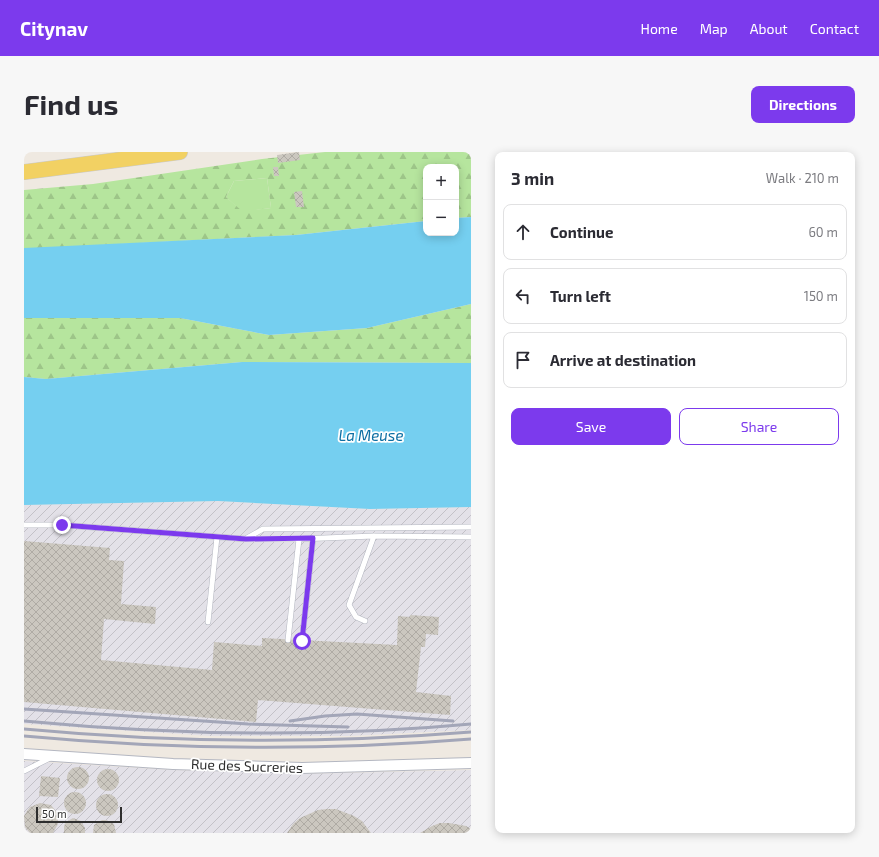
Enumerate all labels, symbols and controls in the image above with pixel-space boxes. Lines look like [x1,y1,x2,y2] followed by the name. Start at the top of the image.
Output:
[20,17,88,40] text: Citynav
[641,20,678,37] text: Home
[700,20,728,37] text: Map
[750,20,788,37] text: About
[810,20,859,37] text: Contact
[751,86,855,123] button: Directions
[24,87,118,121] text: Find us
[423,164,459,236] map controls
[423,164,459,200] button: +
[511,168,554,188] text: 3 min
[766,170,839,186] text: Walk · 210 m
[423,200,459,236] button: −
[512,221,534,243] icon: ahead
[550,223,613,241] text: Continue
[808,224,838,240] text: 60 m
[512,285,534,307] icon: left
[550,287,611,305] text: Turn left
[804,288,838,304] text: 150 m
[512,349,534,371] icon: arrive
[550,351,696,369] text: Arrive at destination
[511,408,671,445] button: Save
[679,408,839,445] button: Share
[339,426,403,444] water label: La Meuse
[53,516,71,534] route end
[293,632,311,650] route start
[191,755,303,776] street label: Rue des Sucreries
[36,805,122,824] scale bar
[42,807,67,820] text: 50 m

